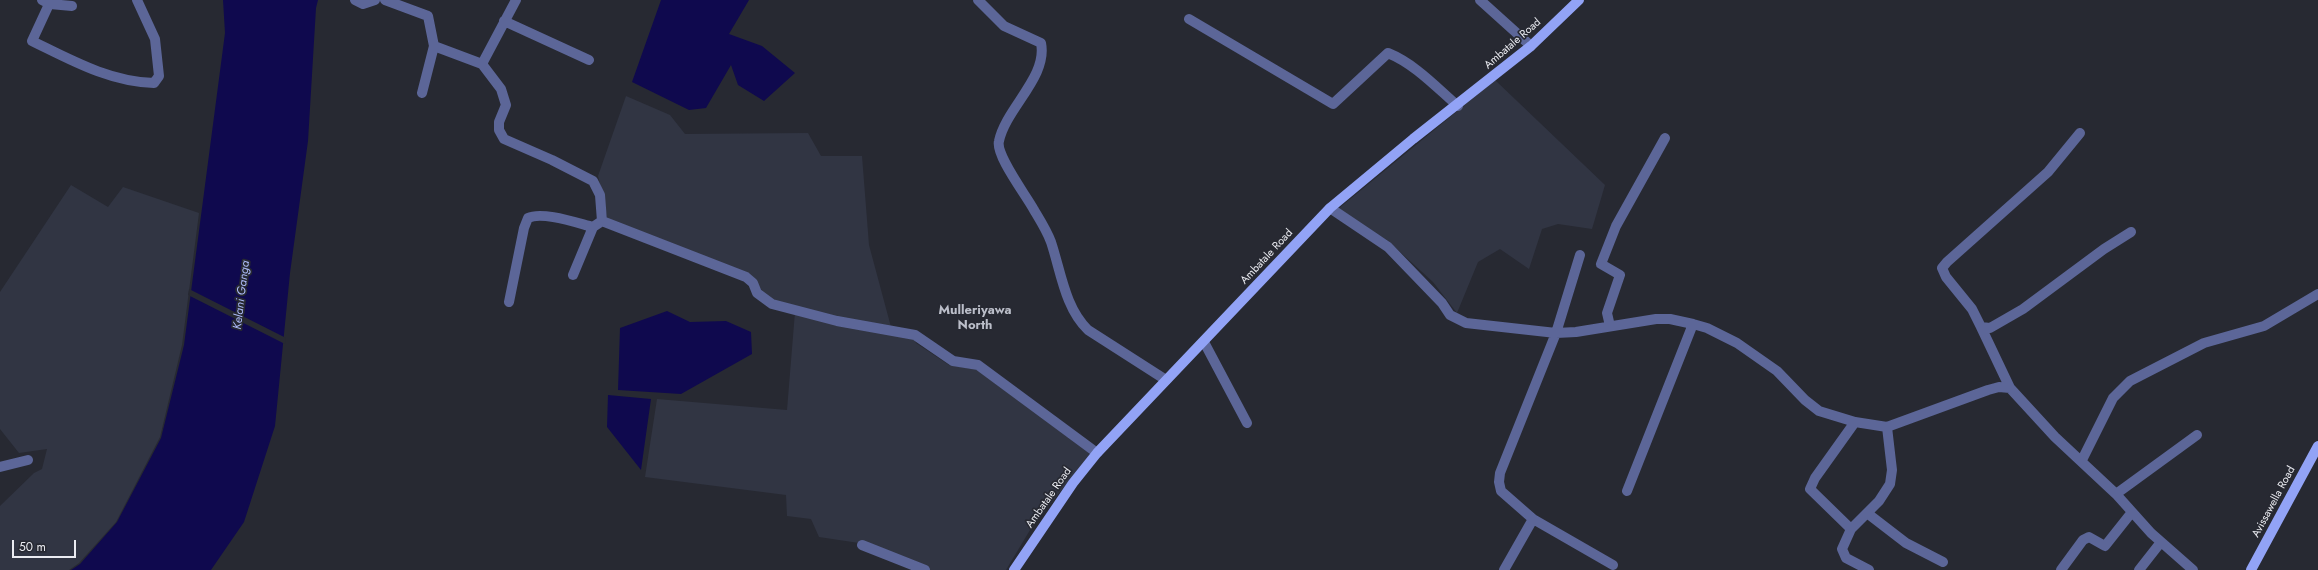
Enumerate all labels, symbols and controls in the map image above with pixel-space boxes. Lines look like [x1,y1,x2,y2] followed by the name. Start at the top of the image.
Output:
[1482,16,1544,72] street label: Ambatale Road
[1238,227,1296,287] street label: Ambatale Road
[231,260,253,330] water label: Kelani Ganga
[938,303,1012,334] district label: Mulleriyawa North
[2250,464,2298,540] street label: Avissawella Road
[1023,465,1075,531] street label: Ambatale Road
[14,532,78,558] scale bar
[19,538,46,556] text: 50 m

